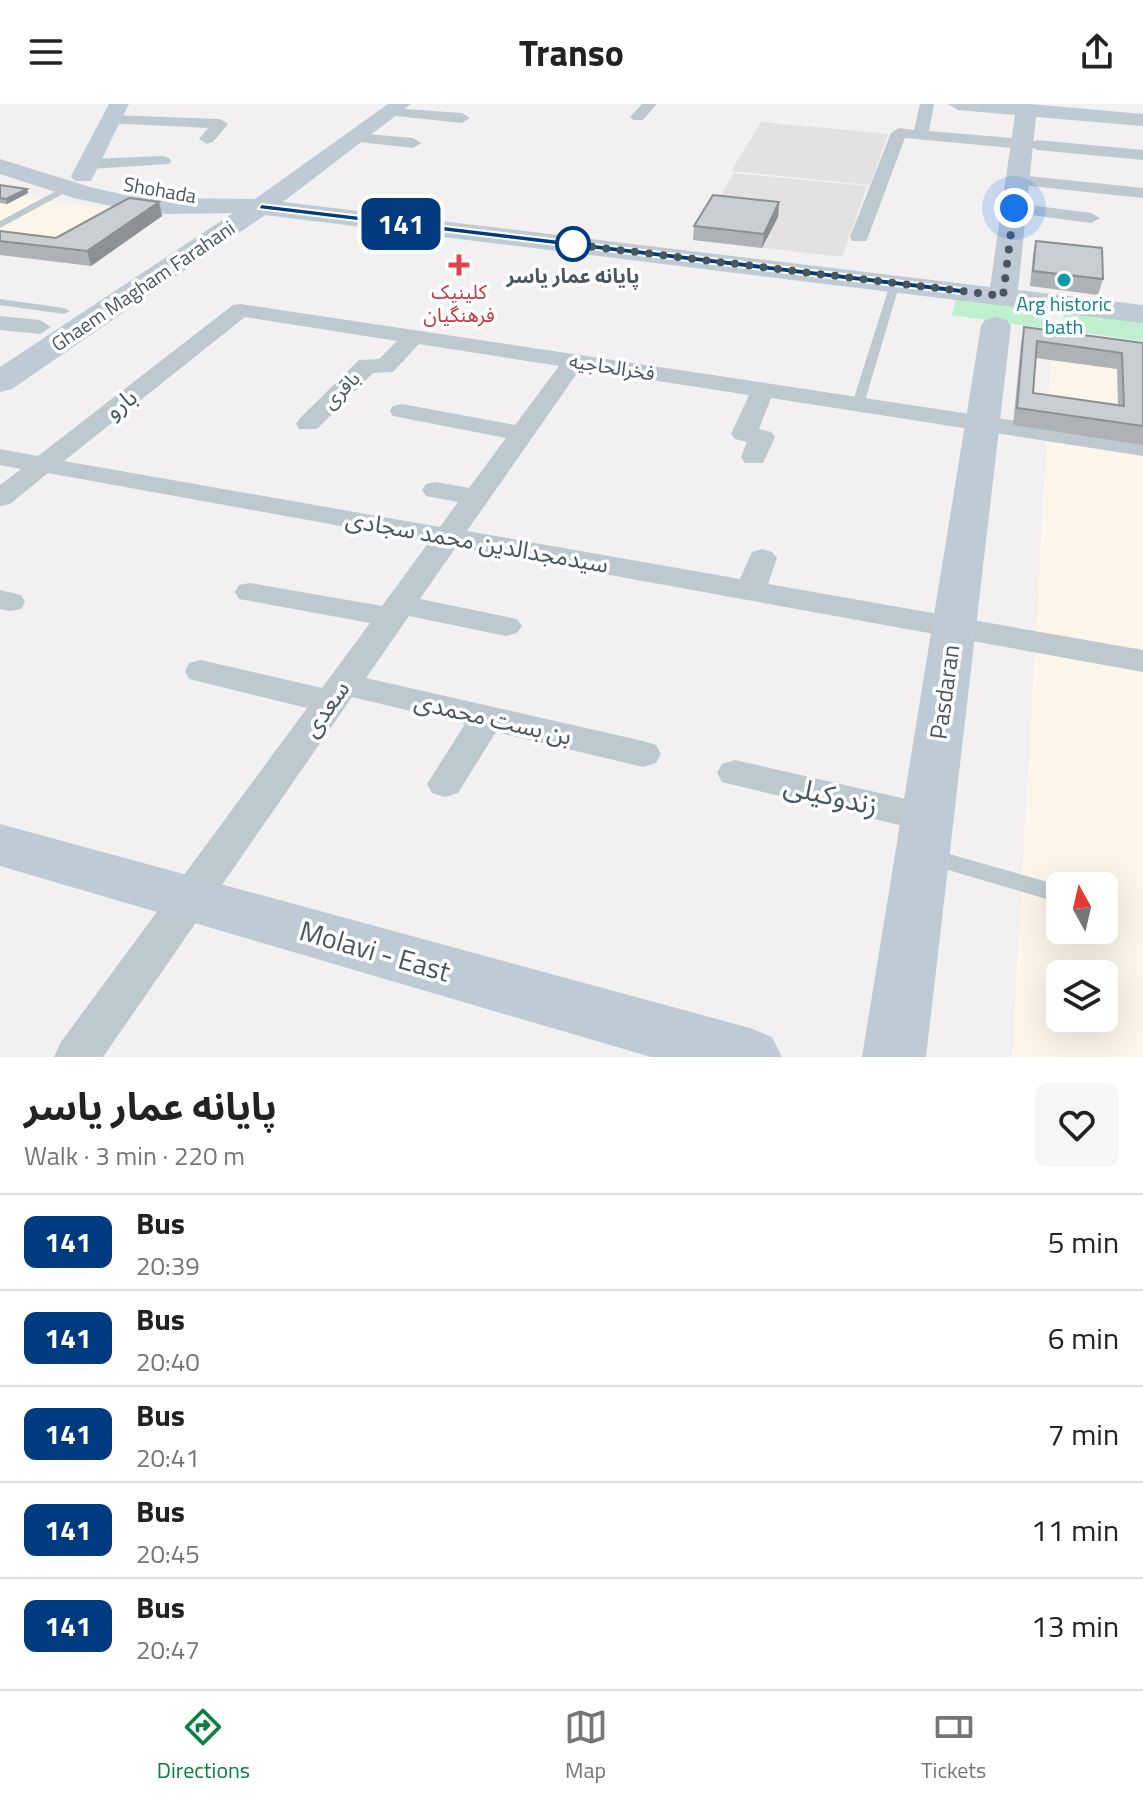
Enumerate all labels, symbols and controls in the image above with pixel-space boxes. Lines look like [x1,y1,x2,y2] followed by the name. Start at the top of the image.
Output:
[519,25,624,80] text: Transo
[24,30,68,74] icon: menu
[1075,30,1119,74] icon: share
[121,168,199,211] street label: Shohada
[994,188,1034,228] your location
[355,198,447,250] line badge: 141
[377,202,425,245] text: 141
[45,212,241,359] street label: Ghaem Magham Farahani
[556,227,590,261] marker: پایانه عمار یاسر
[448,254,470,276] marker: کلینیک فرهنگیان
[505,260,640,291] place label: پایانه عمار یاسر
[1055,271,1073,289] marker: Arg historic bath
[423,276,495,330] place label: کلینیک فرهنگیان
[1016,288,1112,342] place label: Arg historic bath
[567,344,657,389] street label: فخرالحاجیه
[314,363,367,416] street label: باقری
[96,379,144,428] street label: بارو
[343,500,612,582] street label: سیدمجدالدین محمد سجادی
[920,642,968,742] street label: Pasdaran
[293,673,358,744] street label: سعدی
[411,682,575,754] street label: بن بست محمدی
[780,763,882,826] street label: زندوکیلی
[1046,872,1118,944] north arrow
[1046,872,1118,1032] map controls
[295,908,456,993] street label: Molavi - East
[1046,960,1118,1032] button: layers
[24,1077,277,1135] text: پایانه عمار یاسر
[1035,1083,1119,1167] button: heart
[24,1136,245,1175] text: Walk · 3 min · 220 m
[136,1200,185,1246] text: Bus
[1048,1219,1119,1265] text: 5 min
[44,1220,92,1263] text: 141
[136,1246,200,1285] text: 20:39
[136,1296,185,1342] text: Bus
[1048,1315,1119,1361] text: 6 min
[44,1316,92,1359] text: 141
[136,1342,200,1381] text: 20:40
[136,1392,185,1438] text: Bus
[1048,1411,1119,1457] text: 7 min
[44,1412,92,1455] text: 141
[136,1438,200,1477] text: 20:41
[136,1488,185,1534] text: Bus
[1031,1507,1119,1553] text: 11 min
[44,1508,92,1551] text: 141
[136,1534,200,1573] text: 20:45
[136,1584,185,1630] text: Bus
[1031,1603,1119,1649] text: 13 min
[44,1604,92,1647] text: 141
[136,1630,200,1669] text: 20:47
[157,1705,250,1787] tab: Directions
[564,1705,608,1787] tab: Map
[921,1705,986,1787] tab: Tickets

